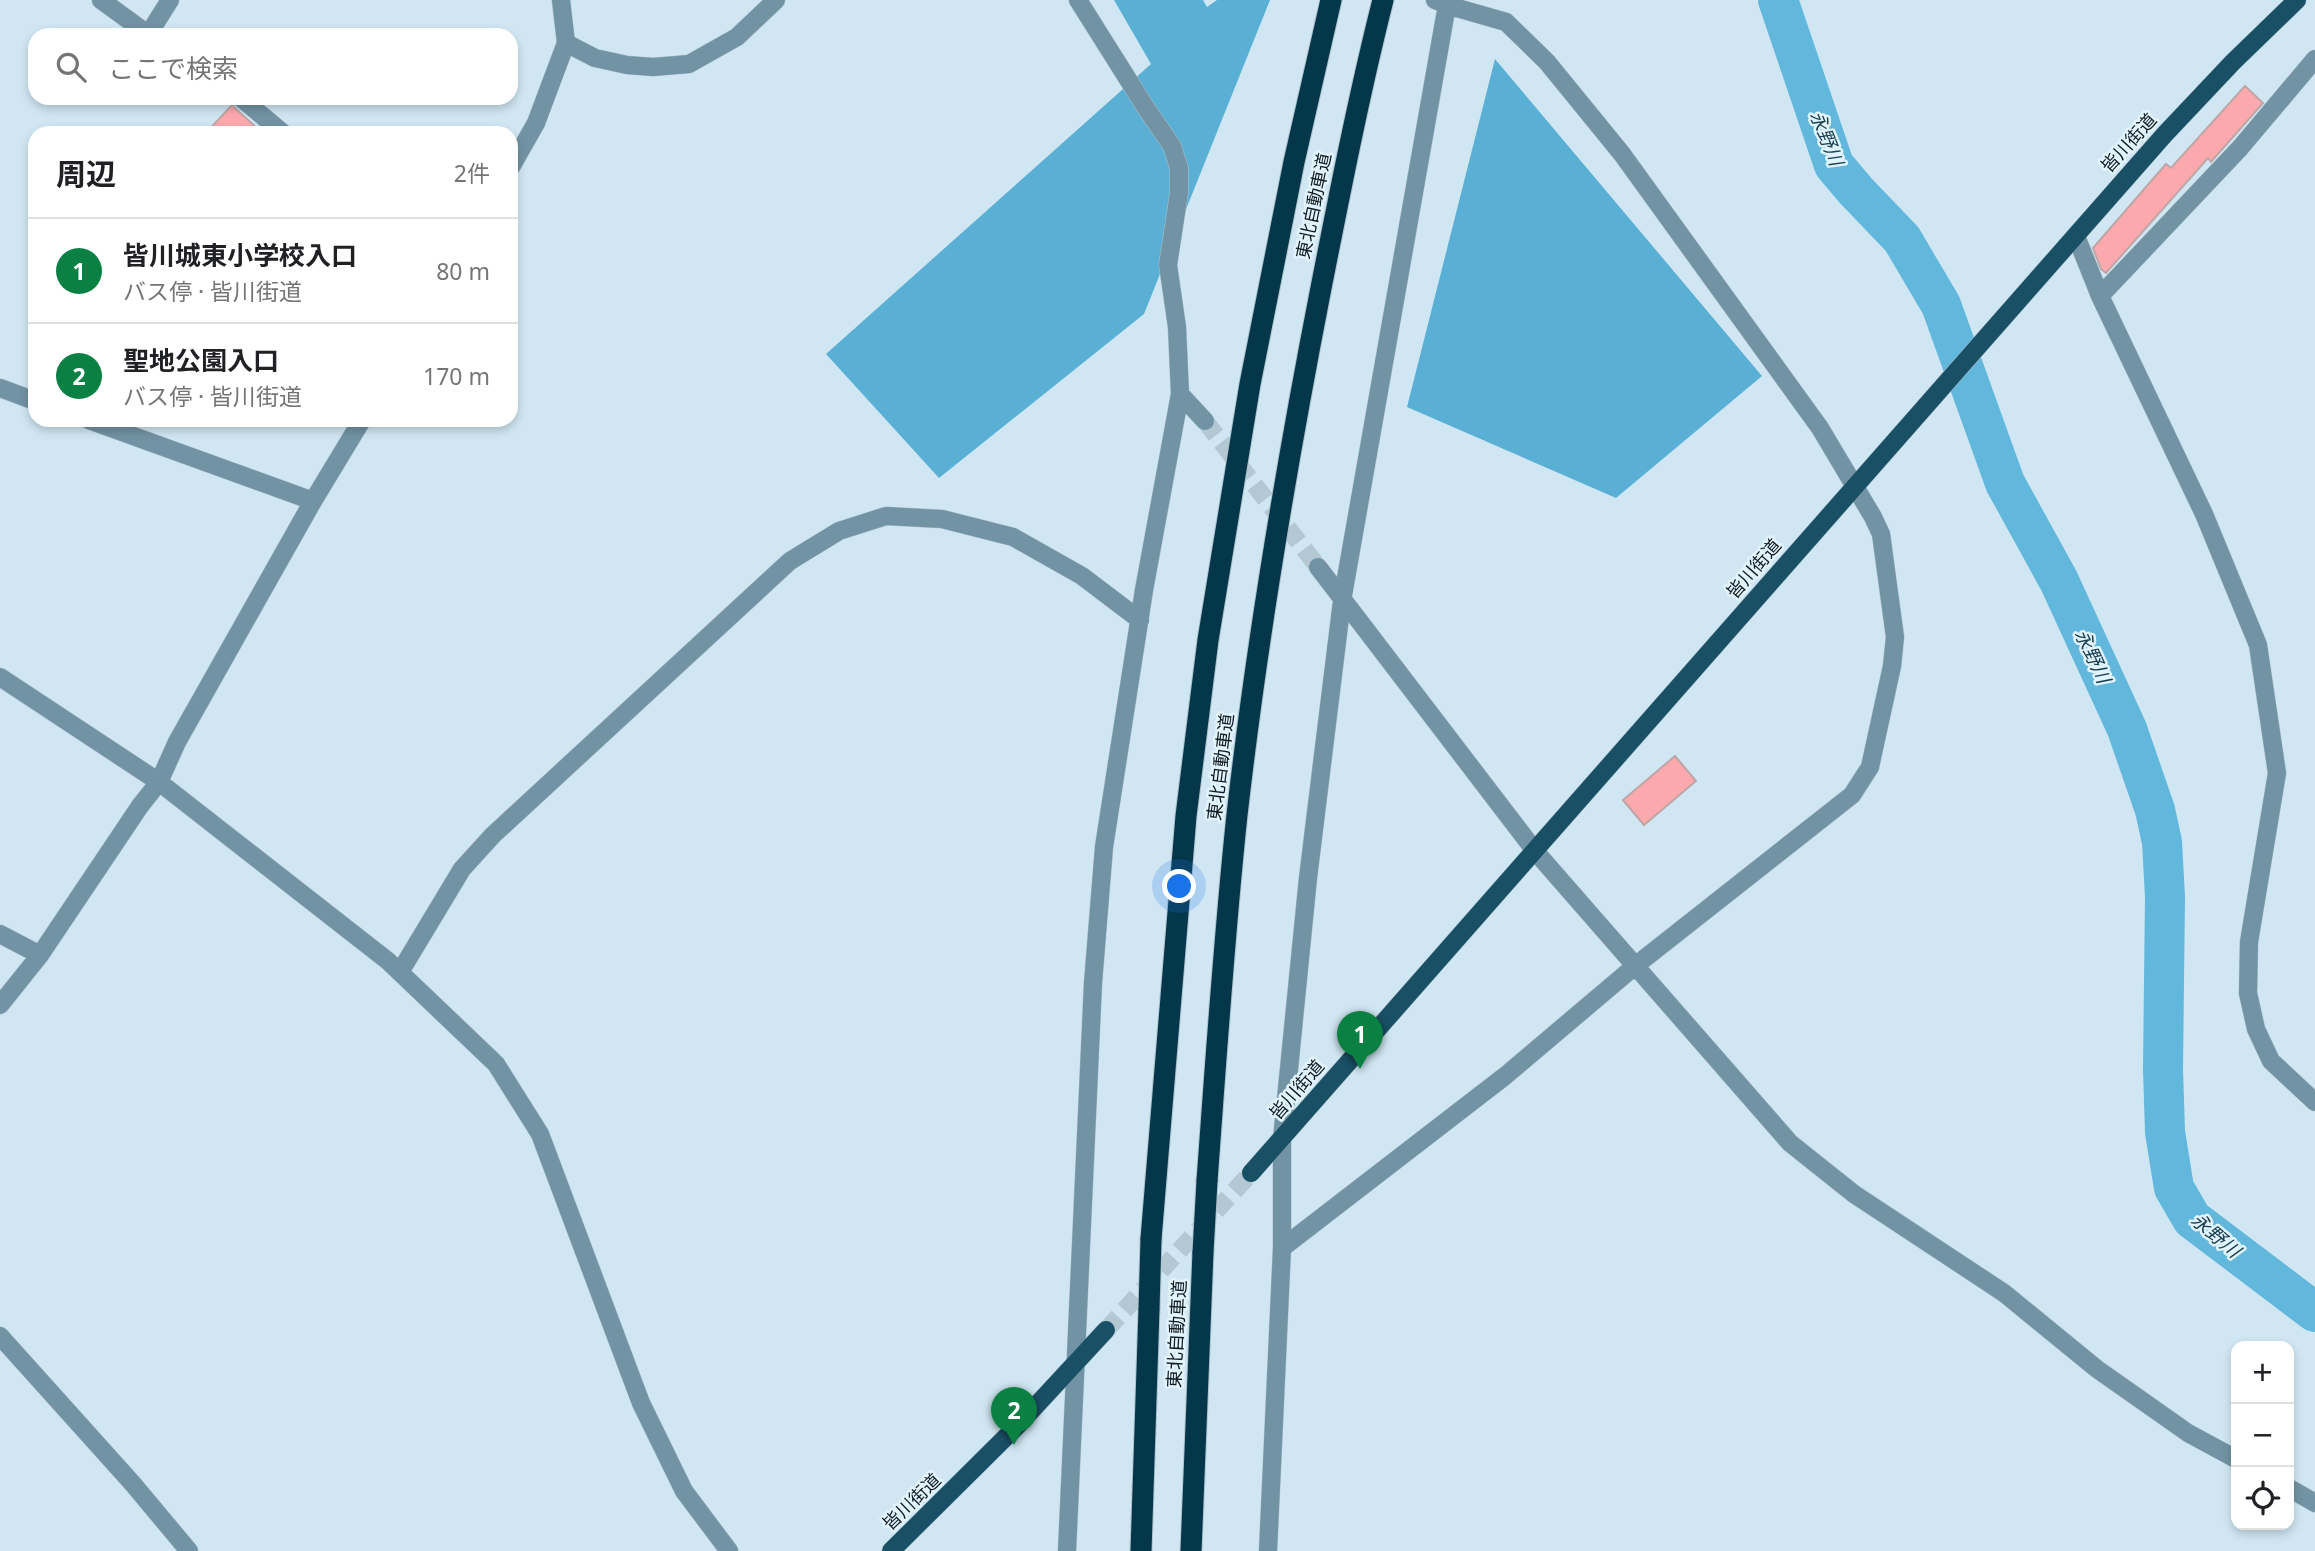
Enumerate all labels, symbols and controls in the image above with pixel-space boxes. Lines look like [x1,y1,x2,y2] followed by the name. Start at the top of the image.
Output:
[28,28,518,105] search box
[52,48,90,86] icon: search
[108,50,238,86] text: ここで検索
[1804,107,1850,171] water label: 永野川
[2095,108,2161,177] street label: 皆川街道
[1290,150,1336,261] street label: 東北自動車道
[56,153,116,194] text: 周辺
[454,157,490,189] text: 2件
[123,237,357,273] text: 皆川城東小学校入口
[72,255,86,287] text: 1
[436,255,490,287] text: 80 m
[123,275,302,307] text: バス停 · 皆川街道
[123,342,279,378] text: 聖地公園入口
[72,360,86,392] text: 2
[423,360,490,392] text: 170 m
[123,380,302,412] text: バス停 · 皆川街道
[1721,533,1786,603] street label: 皆川街道
[2069,625,2118,689] water label: 永野川
[1202,712,1238,822] street label: 東北自動車道
[1162,869,1196,903] your location
[1337,1011,1383,1069] pin: 1
[1264,1054,1329,1124] street label: 皆川街道
[2186,1207,2248,1265] water label: 永野川
[1161,1279,1191,1389] street label: 東北自動車道
[2231,1341,2294,1530] map controls
[2231,1341,2294,1404] button: +
[991,1387,1037,1445] pin: 2
[2231,1404,2294,1467] button: −
[2231,1467,2294,1530] button: locate
[877,1468,946,1535] street label: 皆川街道

